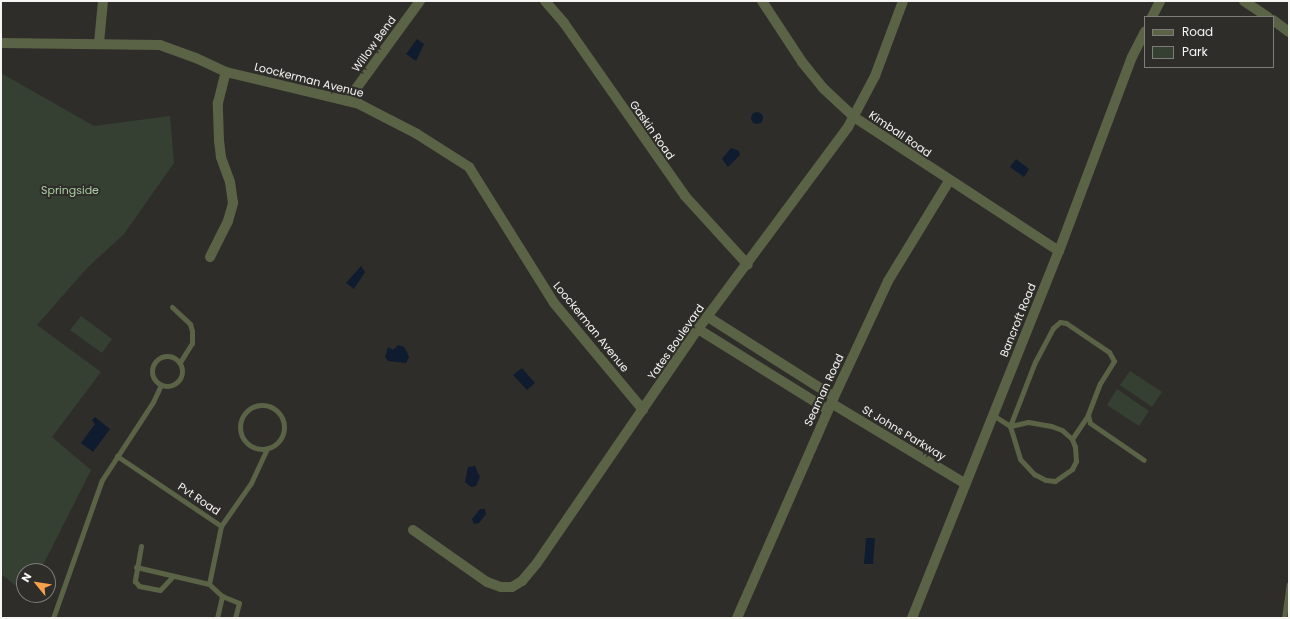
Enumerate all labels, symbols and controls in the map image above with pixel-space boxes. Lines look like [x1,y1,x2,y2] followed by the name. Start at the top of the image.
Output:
[349,13,399,75] street label: Willow Bend
[1144,16,1274,68] legend
[1182,23,1213,40] text: Road
[1182,43,1208,60] text: Park
[253,60,365,100] street label: Loockerman Avenue
[627,98,677,162] street label: Gaskin Road
[866,108,934,160] street label: Kimball Road
[41,183,99,197] park label: Springside
[551,279,631,375] street label: Loockerman Avenue
[997,281,1039,359] street label: Bancroft Road
[645,302,707,382] street label: Yates Boulevard
[802,352,846,428] street label: Seaman Road
[860,403,948,463] street label: St Johns Parkway
[175,480,223,518] street label: Pvt Road
[16,563,56,603] north arrow
[17,570,35,585] text: N

